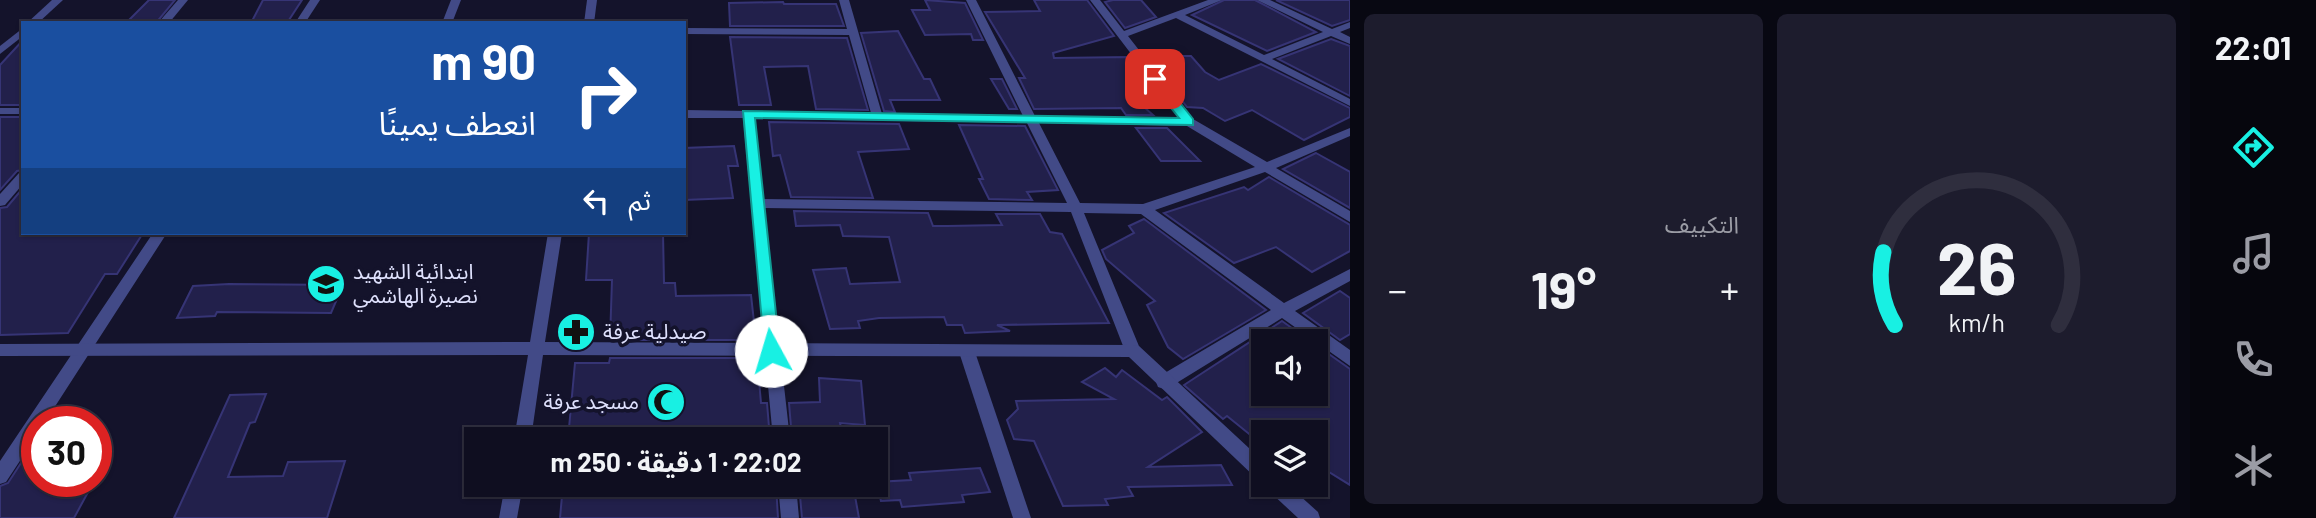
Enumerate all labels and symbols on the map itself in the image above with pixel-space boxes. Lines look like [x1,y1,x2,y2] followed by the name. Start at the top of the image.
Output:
[1125,49,1185,109] pin
[353,258,478,312] place label: ابتدائية الشهيد نصيرة الهاشمي
[305,263,347,305] school or university icon: ابتدائية الشهيد نصيرة الهاشمي
[555,311,597,353] pharmacy icon: صيدلية عرفة
[734,314,808,388] position arrow
[603,318,707,344] place label: صيدلية عرفة
[645,381,687,423] mosque icon: مسجد عرفة
[544,388,639,414] place label: مسجد عرفة
[21,406,112,497] speed limit sign: 30

